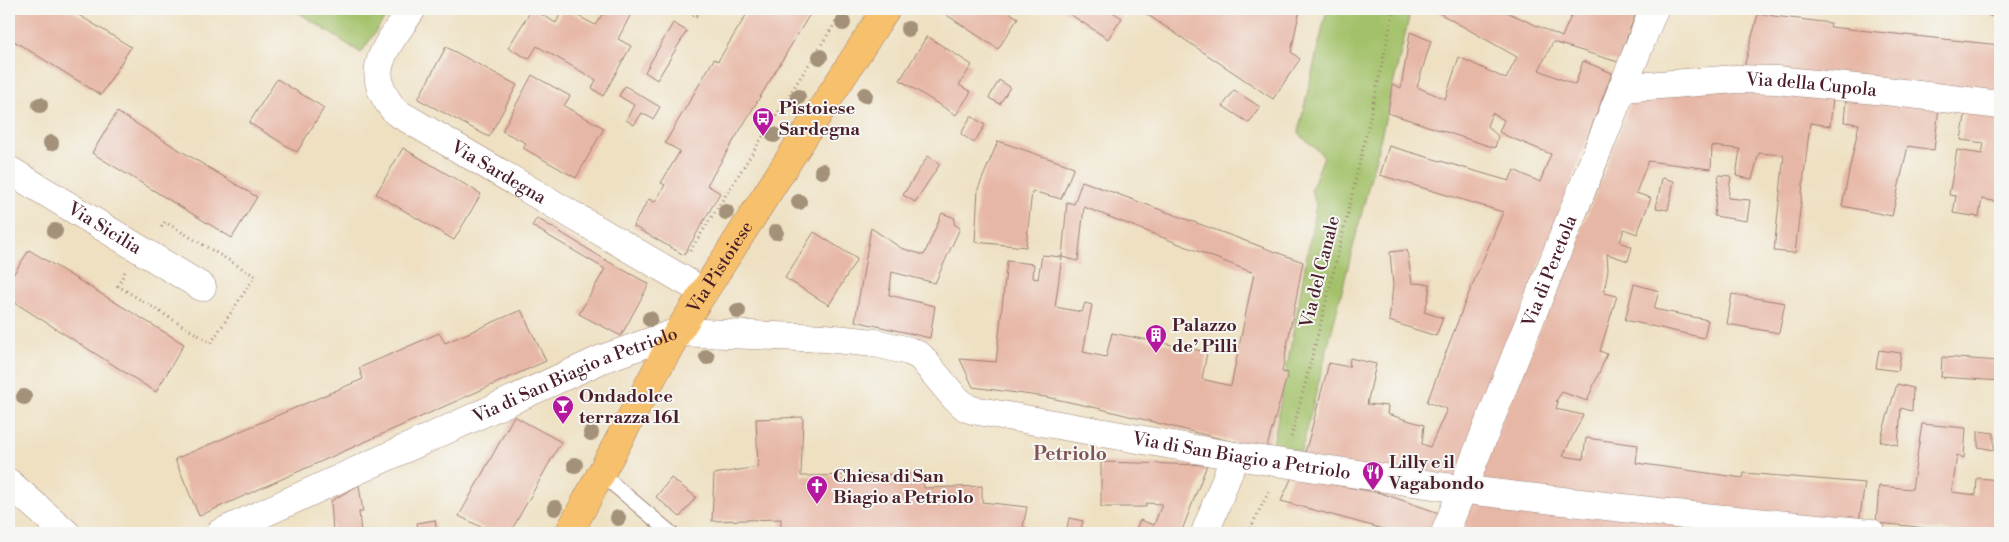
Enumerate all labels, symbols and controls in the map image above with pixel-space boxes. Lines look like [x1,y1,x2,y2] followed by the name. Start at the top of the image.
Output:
[1745,68,1879,102] street label: Via della Cupola
[779,97,860,141] place label: Pistoiese Sardegna
[751,106,775,137] bus stop icon: Pistoiese Sardegna
[446,135,551,209] street label: Via Sardegna
[63,196,147,260] street label: Via Sicilia
[1517,211,1582,331] street label: Via di Peretola
[1295,214,1345,331] street label: Via del Canale
[681,217,758,318] street label: Via Pistoiese
[1172,314,1238,358] place label: Palazzo de’ Pilli
[468,322,681,428] street label: Via di San Biagio a Petriolo
[1144,323,1168,354] building icon: Palazzo de’ Pilli
[579,385,681,429] place label: Ondadolce terrazza 161
[551,394,575,425] bar icon: Ondadolce terrazza 161
[1130,427,1352,484] street label: Via di San Biagio a Petriolo
[1033,442,1107,466] district label: Petriolo
[1388,451,1484,495] place label: Lilly e il Vagabondo
[1361,460,1385,491] restaurant icon: Lilly e il Vagabondo
[833,465,974,509] place label: Chiesa di San Biagio a Petriolo
[805,474,829,505] church icon: Chiesa di San Biagio a Petriolo

